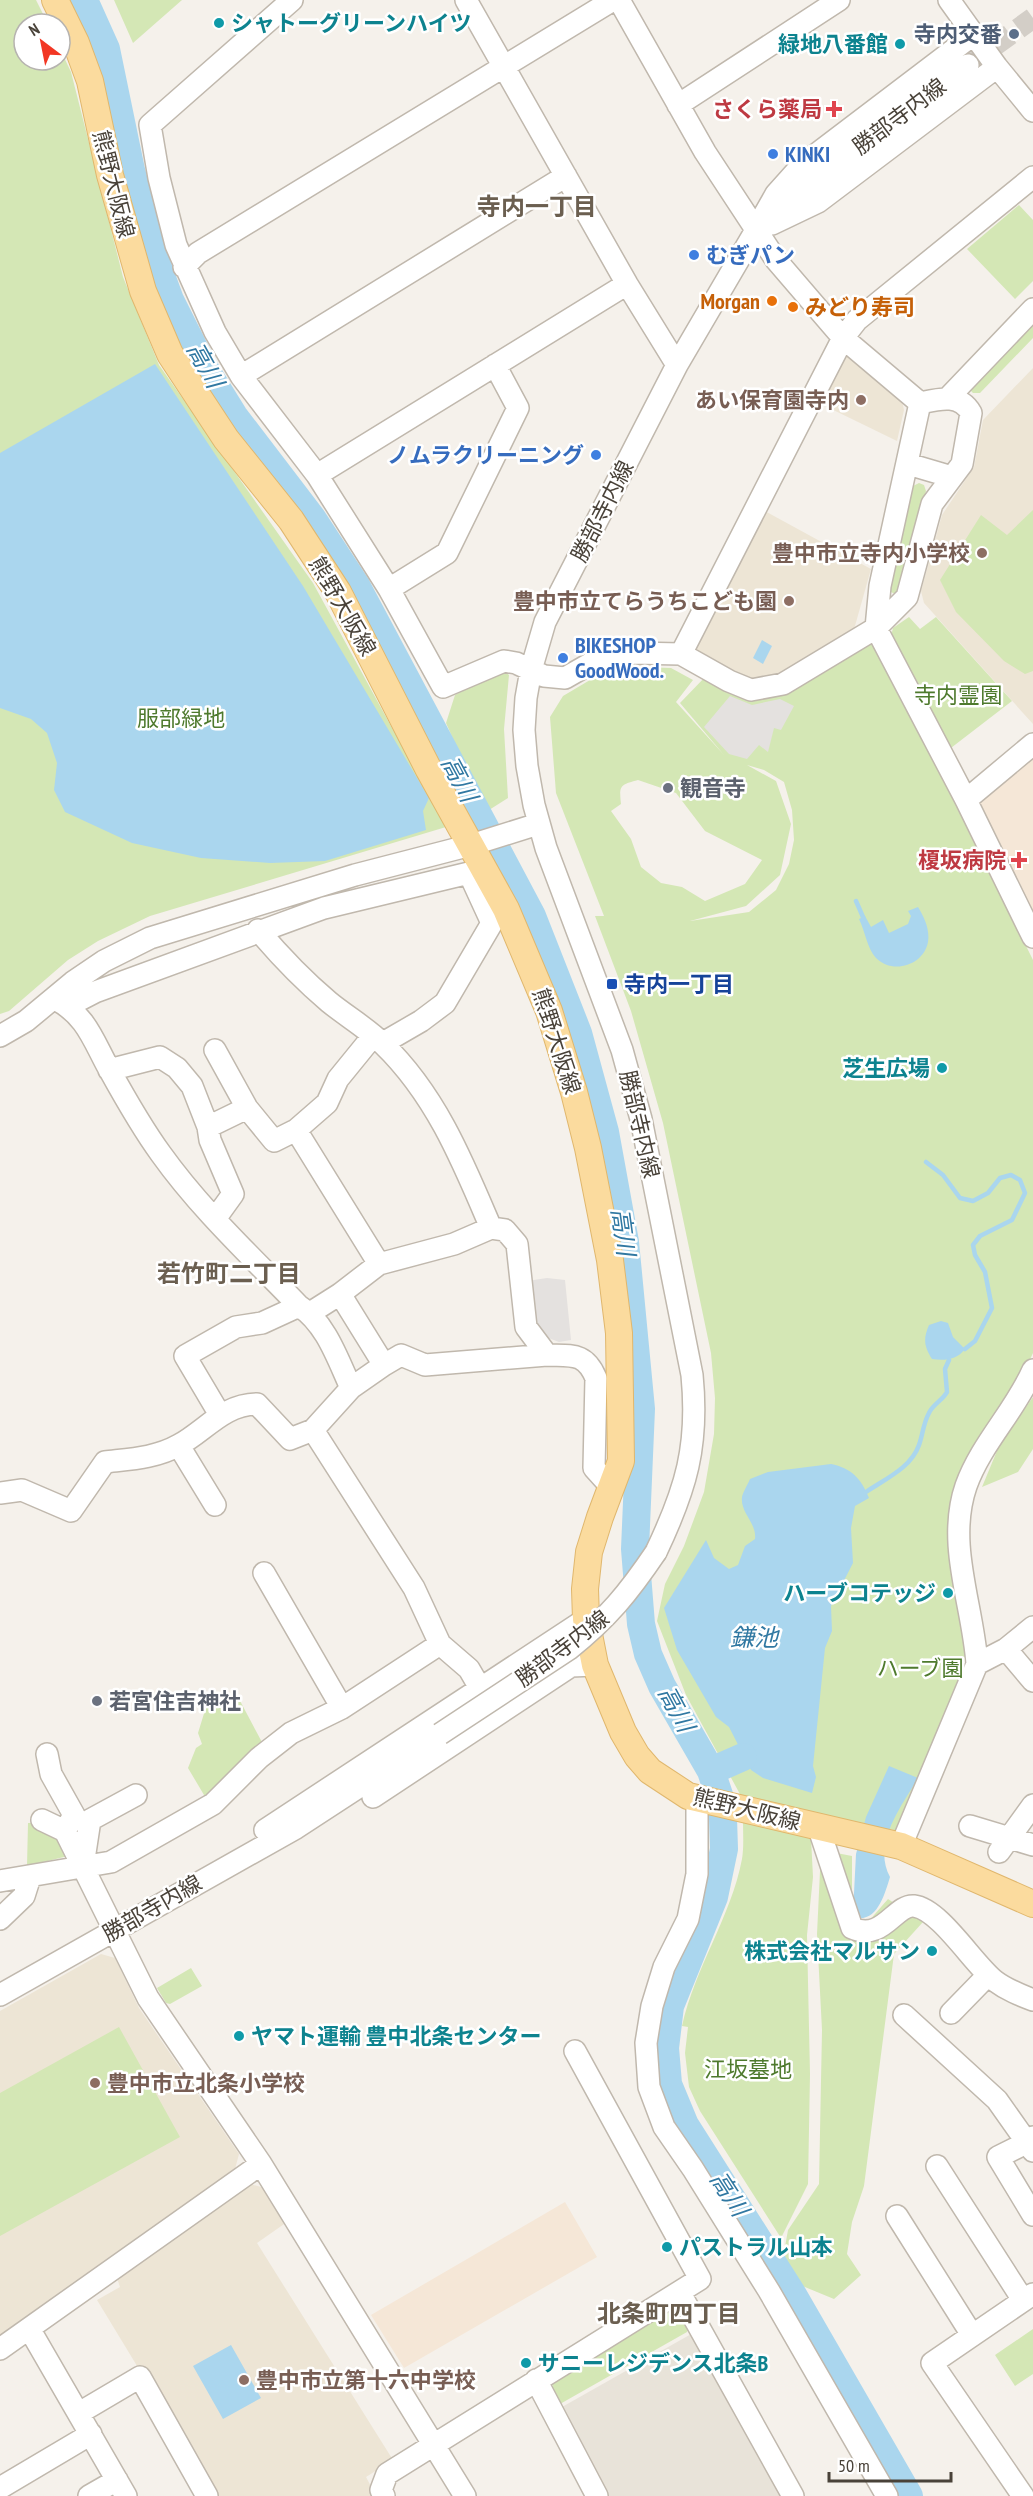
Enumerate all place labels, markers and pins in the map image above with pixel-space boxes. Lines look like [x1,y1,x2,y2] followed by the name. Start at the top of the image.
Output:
[231,9,471,37] place label: シャトーグリーンハイツ
[212,16,226,30] marker: シャトーグリーンハイツ
[914,20,1002,48] place label: 寺内交番
[1007,27,1021,41] marker: 寺内交番
[778,30,888,58] place label: 緑地八番館
[893,37,907,51] marker: 緑地八番館
[712,95,822,123] place label: さくら薬局
[827,102,841,116] marker: さくら薬局
[785,140,830,168] place label: KINKI
[766,147,780,161] marker: KINKI
[706,241,795,269] place label: むぎパン
[687,248,701,262] marker: むぎパン
[700,287,760,315] place label: Morgan
[805,293,915,321] place label: みどり寿司
[765,294,779,308] marker: Morgan
[786,300,800,314] marker: みどり寿司
[695,386,849,414] place label: あい保育園寺内
[854,393,868,407] marker: あい保育園寺内
[387,441,584,469] place label: ノムラクリーニング
[589,448,603,462] marker: ノムラクリーニング
[772,539,970,567] place label: 豊中市立寺内小学校
[975,546,989,560] marker: 豊中市立寺内小学校
[513,587,777,615] place label: 豊中市立てらうちこども園
[782,594,796,608] marker: 豊中市立てらうちこども園
[575,631,664,684] place label: BIKESHOP GoodWood.
[556,651,570,665] marker: BIKESHOP GoodWood.
[680,774,746,802] place label: 観音寺
[661,781,675,795] marker: 観音寺
[918,846,1006,874] place label: 榎坂病院
[1010,851,1028,869] marker: 榎坂病院
[624,970,734,998] place label: 寺内一丁目
[605,977,619,991] marker: 寺内一丁目
[842,1054,930,1082] place label: 芝生広場
[935,1061,949,1075] marker: 芝生広場
[783,1579,936,1607] place label: ハーブコテッジ
[941,1586,955,1600] marker: ハーブコテッジ
[109,1687,241,1715] place label: 若宮住吉神社
[90,1694,104,1708] marker: 若宮住吉神社
[744,1937,920,1965] place label: 株式会社マルサン
[925,1944,939,1958] marker: 株式会社マルサン
[251,2022,542,2050] place label: ヤマト運輸 豊中北条センター
[232,2029,246,2043] marker: ヤマト運輸 豊中北条センター
[107,2069,305,2097] place label: 豊中市立北条小学校
[88,2076,102,2090] marker: 豊中市立北条小学校
[679,2233,833,2261] place label: パストラル山本
[660,2240,674,2254] marker: パストラル山本
[538,2349,769,2377] place label: サニーレジデンス北条B
[519,2356,533,2370] marker: サニーレジデンス北条B
[256,2366,476,2394] place label: 豊中市立第十六中学校
[237,2373,251,2387] marker: 豊中市立第十六中学校

